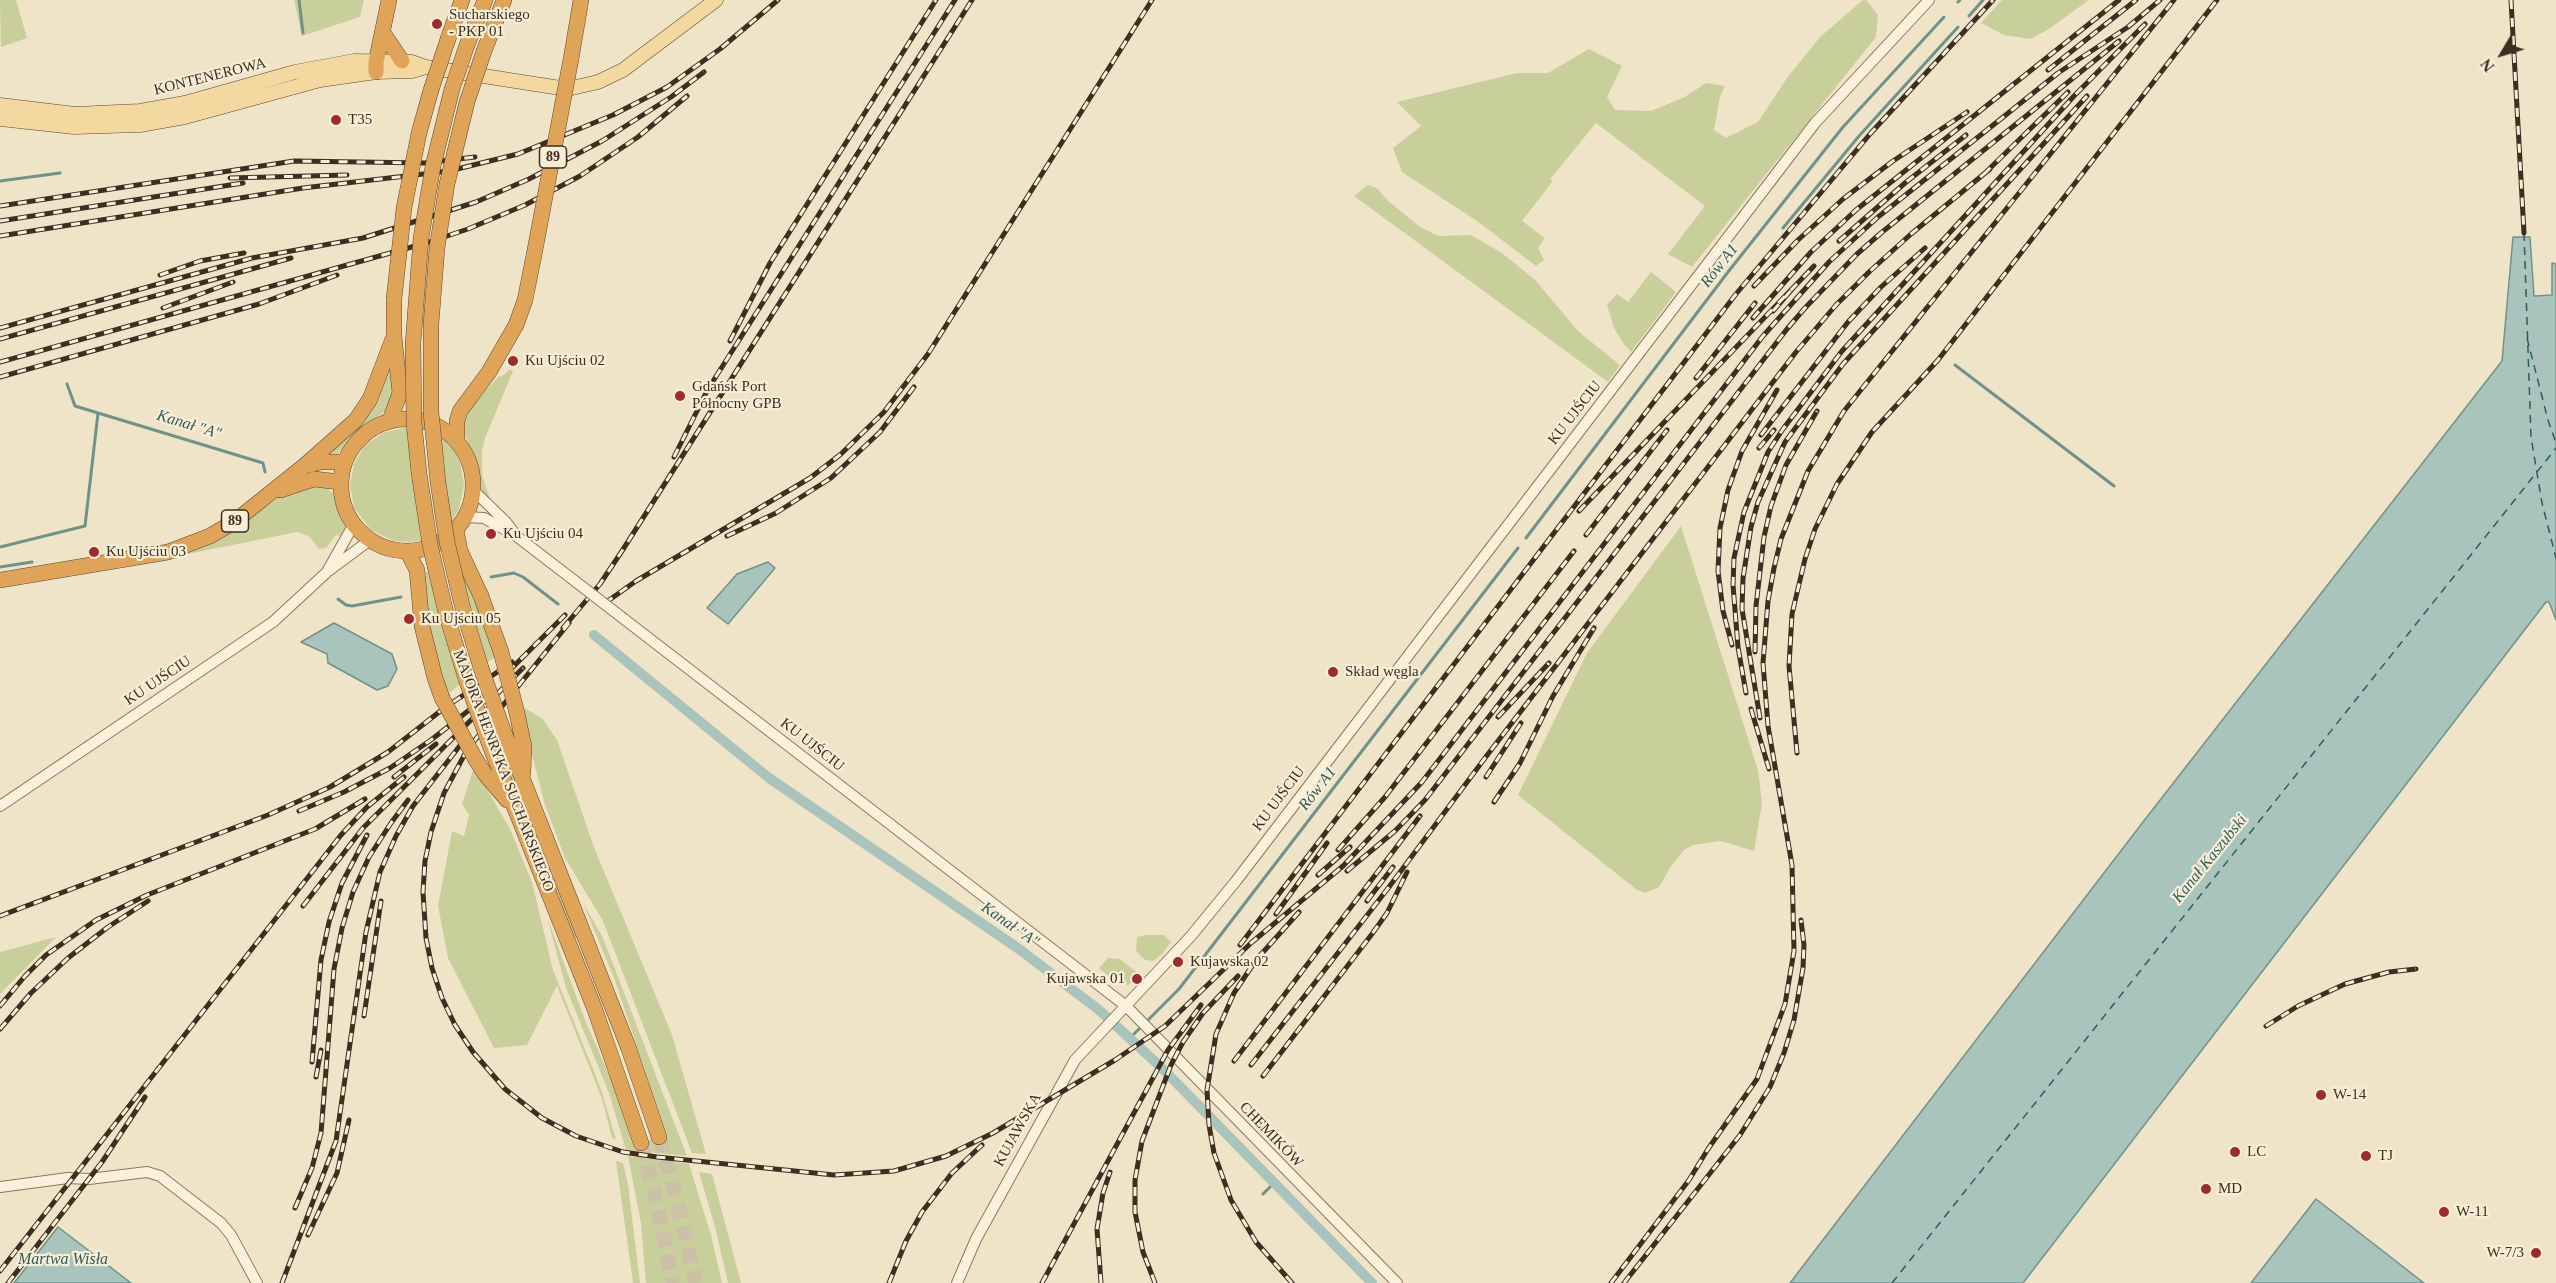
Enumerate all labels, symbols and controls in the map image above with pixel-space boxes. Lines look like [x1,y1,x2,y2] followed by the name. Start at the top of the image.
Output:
[449,6,530,41] place label: Sucharskiego - PKP 01
[430,17,444,31] marker: Sucharskiego - PKP 01
[2472,24,2532,84] north arrow
[152,54,268,100] street label: KONTENEROWA
[2477,56,2498,75] text: N
[348,111,372,129] place label: T35
[329,113,343,127] marker: T35
[540,146,566,168] road number: 89
[1697,240,1743,292] water label: Rów A1
[525,352,605,370] place label: Ku Ujściu 02
[506,354,520,368] marker: Ku Ujściu 02
[1544,377,1606,449] street label: KU UJŚCIU
[692,378,782,413] place label: Gdańsk Port Północny GPB
[673,389,687,403] marker: Gdańsk Port Północny GPB
[154,406,224,444] water label: Kanał "A"
[222,510,248,532] road number: 89
[503,525,583,543] place label: Ku Ujściu 04
[484,527,498,541] marker: Ku Ujściu 04
[106,543,186,561] place label: Ku Ujściu 03
[87,545,101,559] marker: Ku Ujściu 03
[421,610,501,628] place label: Ku Ujściu 05
[402,612,416,626] marker: Ku Ujściu 05
[448,648,558,894] street label: MAJORA HENRYKA SUCHARSKIEGO
[121,652,195,710] street label: KU UJŚCIU
[1345,663,1419,681] place label: Skład węgla
[1326,665,1340,679] marker: Skład węgla
[776,714,848,776] street label: KU UJŚCIU
[1249,763,1309,835] street label: KU UJŚCIU
[1295,763,1341,815] water label: Rów A1
[2169,811,2251,907] water label: Kanał Kaszubski
[977,898,1043,952] water label: Kanał "A"
[1190,953,1269,971] place label: Kujawska 02
[1171,955,1185,969] marker: Kujawska 02
[1046,970,1125,988] place label: Kujawska 01
[1130,972,1144,986] marker: Kujawska 01
[2333,1086,2366,1104] place label: W-14
[2314,1088,2328,1102] marker: W-14
[990,1090,1046,1170] street label: KUJAWSKA
[1235,1098,1307,1172] street label: CHEMIKÓW
[2247,1143,2266,1161] place label: LC
[2228,1145,2242,1159] marker: LC
[2378,1147,2393,1165] place label: TJ
[2359,1149,2373,1163] marker: TJ
[2218,1180,2242,1198] place label: MD
[2199,1182,2213,1196] marker: MD
[2456,1203,2489,1221] place label: W-11
[2437,1205,2451,1219] marker: W-11
[2487,1244,2524,1262] place label: W-7/3
[2529,1246,2543,1260] marker: W-7/3
[18,1250,108,1270] water label: Martwa Wisła

